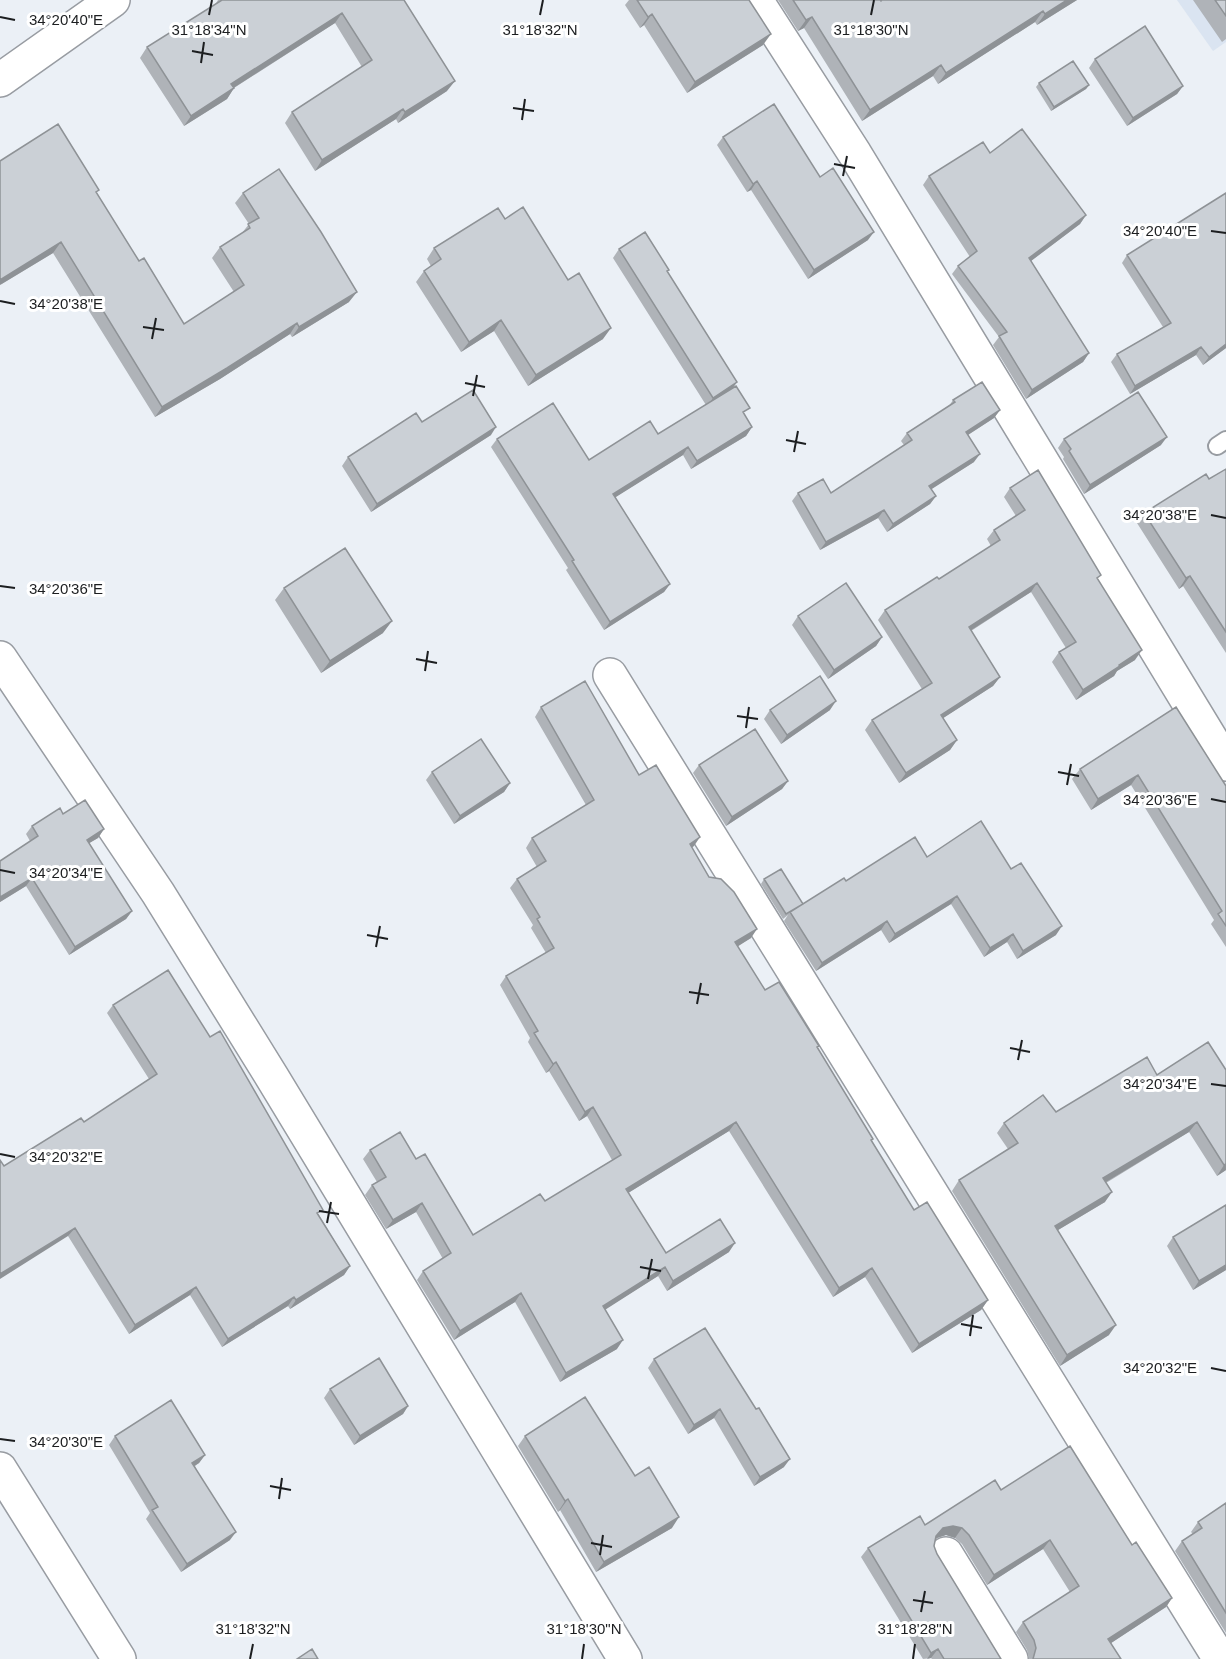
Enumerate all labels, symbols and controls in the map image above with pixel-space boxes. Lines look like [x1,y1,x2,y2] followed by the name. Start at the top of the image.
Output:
[29,11,103,28] text: 34°20'40"E
[171,21,247,38] text: 31°18'34"N
[502,21,578,38] text: 31°18'32"N
[833,21,909,38] text: 31°18'30"N
[1123,222,1197,239] text: 34°20'40"E
[29,295,103,312] text: 34°20'38"E
[1123,506,1197,523] text: 34°20'38"E
[29,580,103,597] text: 34°20'36"E
[1123,791,1197,808] text: 34°20'36"E
[29,864,103,881] text: 34°20'34"E
[1123,1075,1197,1092] text: 34°20'34"E
[29,1148,103,1165] text: 34°20'32"E
[1123,1359,1197,1376] text: 34°20'32"E
[29,1433,103,1450] text: 34°20'30"E
[215,1620,291,1637] text: 31°18'32"N
[546,1620,622,1637] text: 31°18'30"N
[877,1620,953,1637] text: 31°18'28"N

